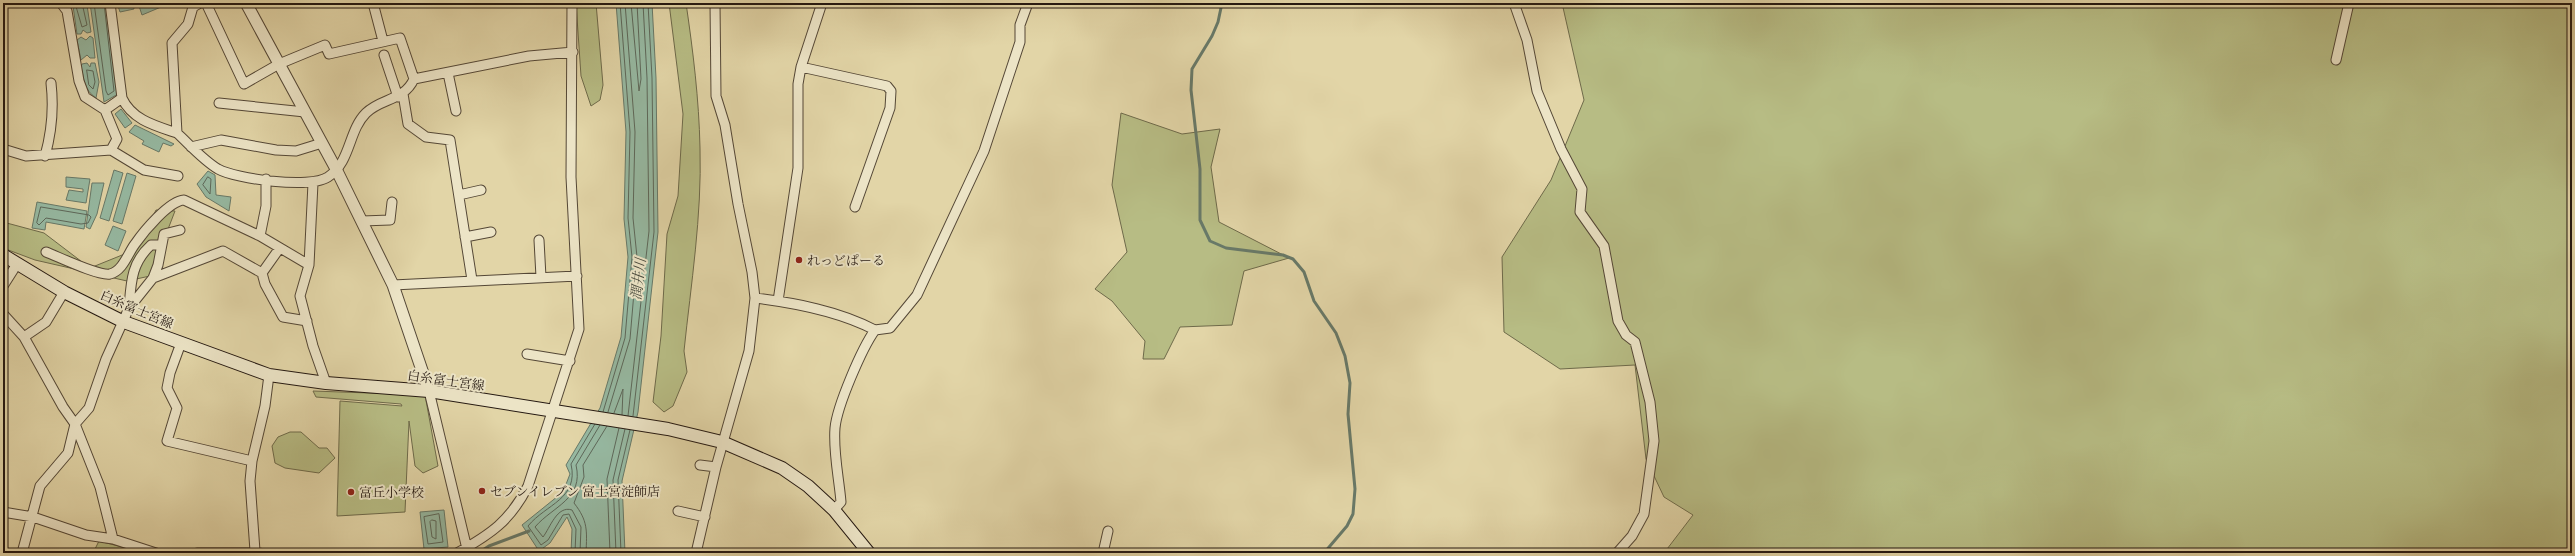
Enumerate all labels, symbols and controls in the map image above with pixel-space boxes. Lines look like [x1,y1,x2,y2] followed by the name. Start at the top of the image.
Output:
[807,253,885,269] place label: れっどぱーる
[628,255,650,301] water label: 潤井川
[794,255,804,265] marker: れっどぱーる
[98,287,176,333] street label: 白糸富士宮線
[406,368,486,394] street label: 白糸富士宮線
[490,484,660,500] place label: セブンイレブン 富士宮淀師店
[359,485,424,501] place label: 富丘小学校
[477,486,487,496] marker: セブンイレブン 富士宮淀師店
[346,487,356,497] marker: 富丘小学校

